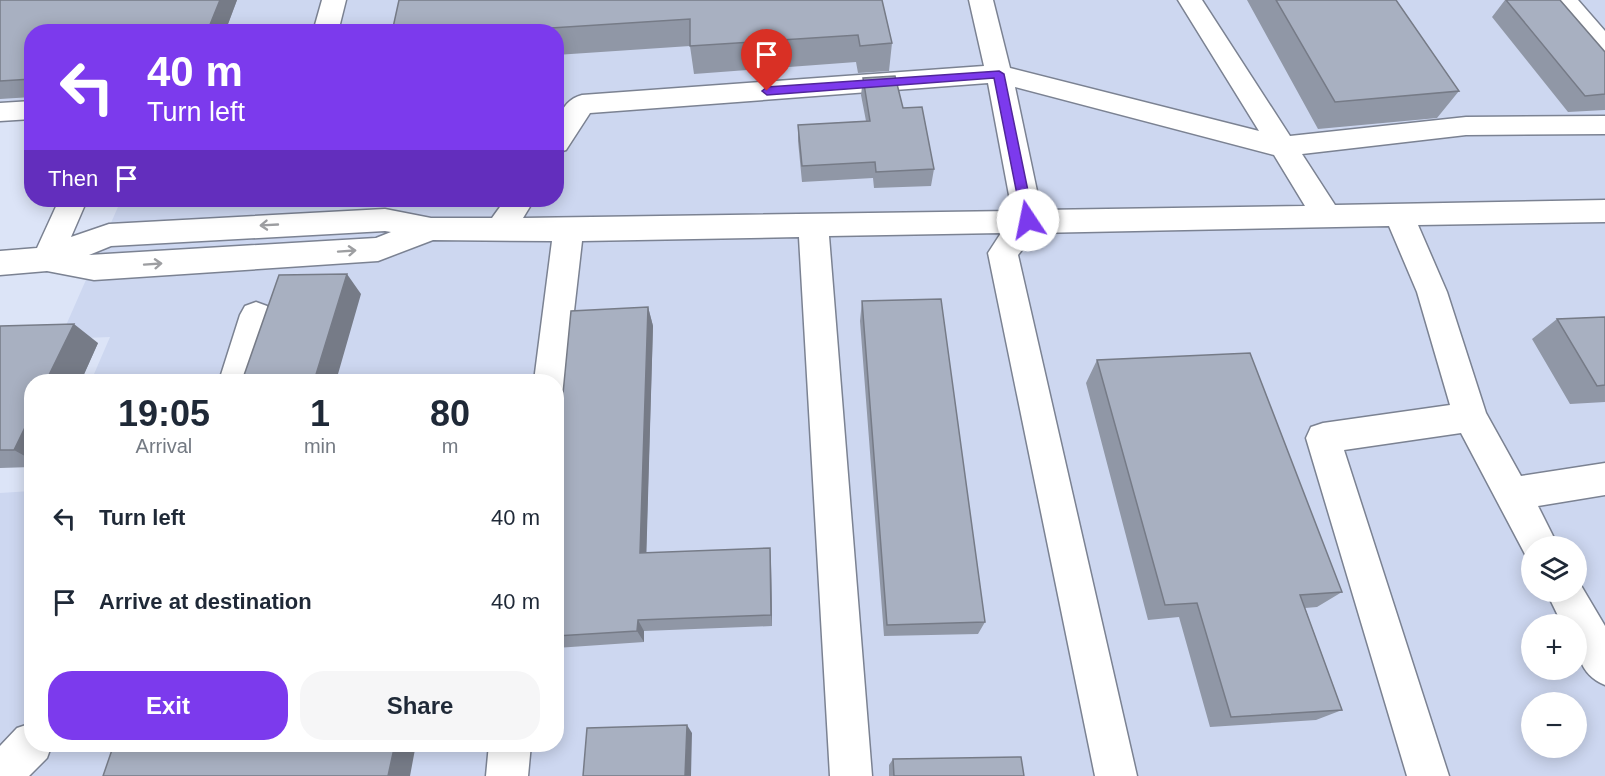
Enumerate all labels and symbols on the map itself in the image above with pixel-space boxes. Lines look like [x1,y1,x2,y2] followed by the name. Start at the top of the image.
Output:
[741,29,792,91] pin
[996,188,1060,252] position arrow
[259,220,279,231] one-way arrow
[337,245,357,256] one-way arrow
[142,259,162,270] one-way arrow

